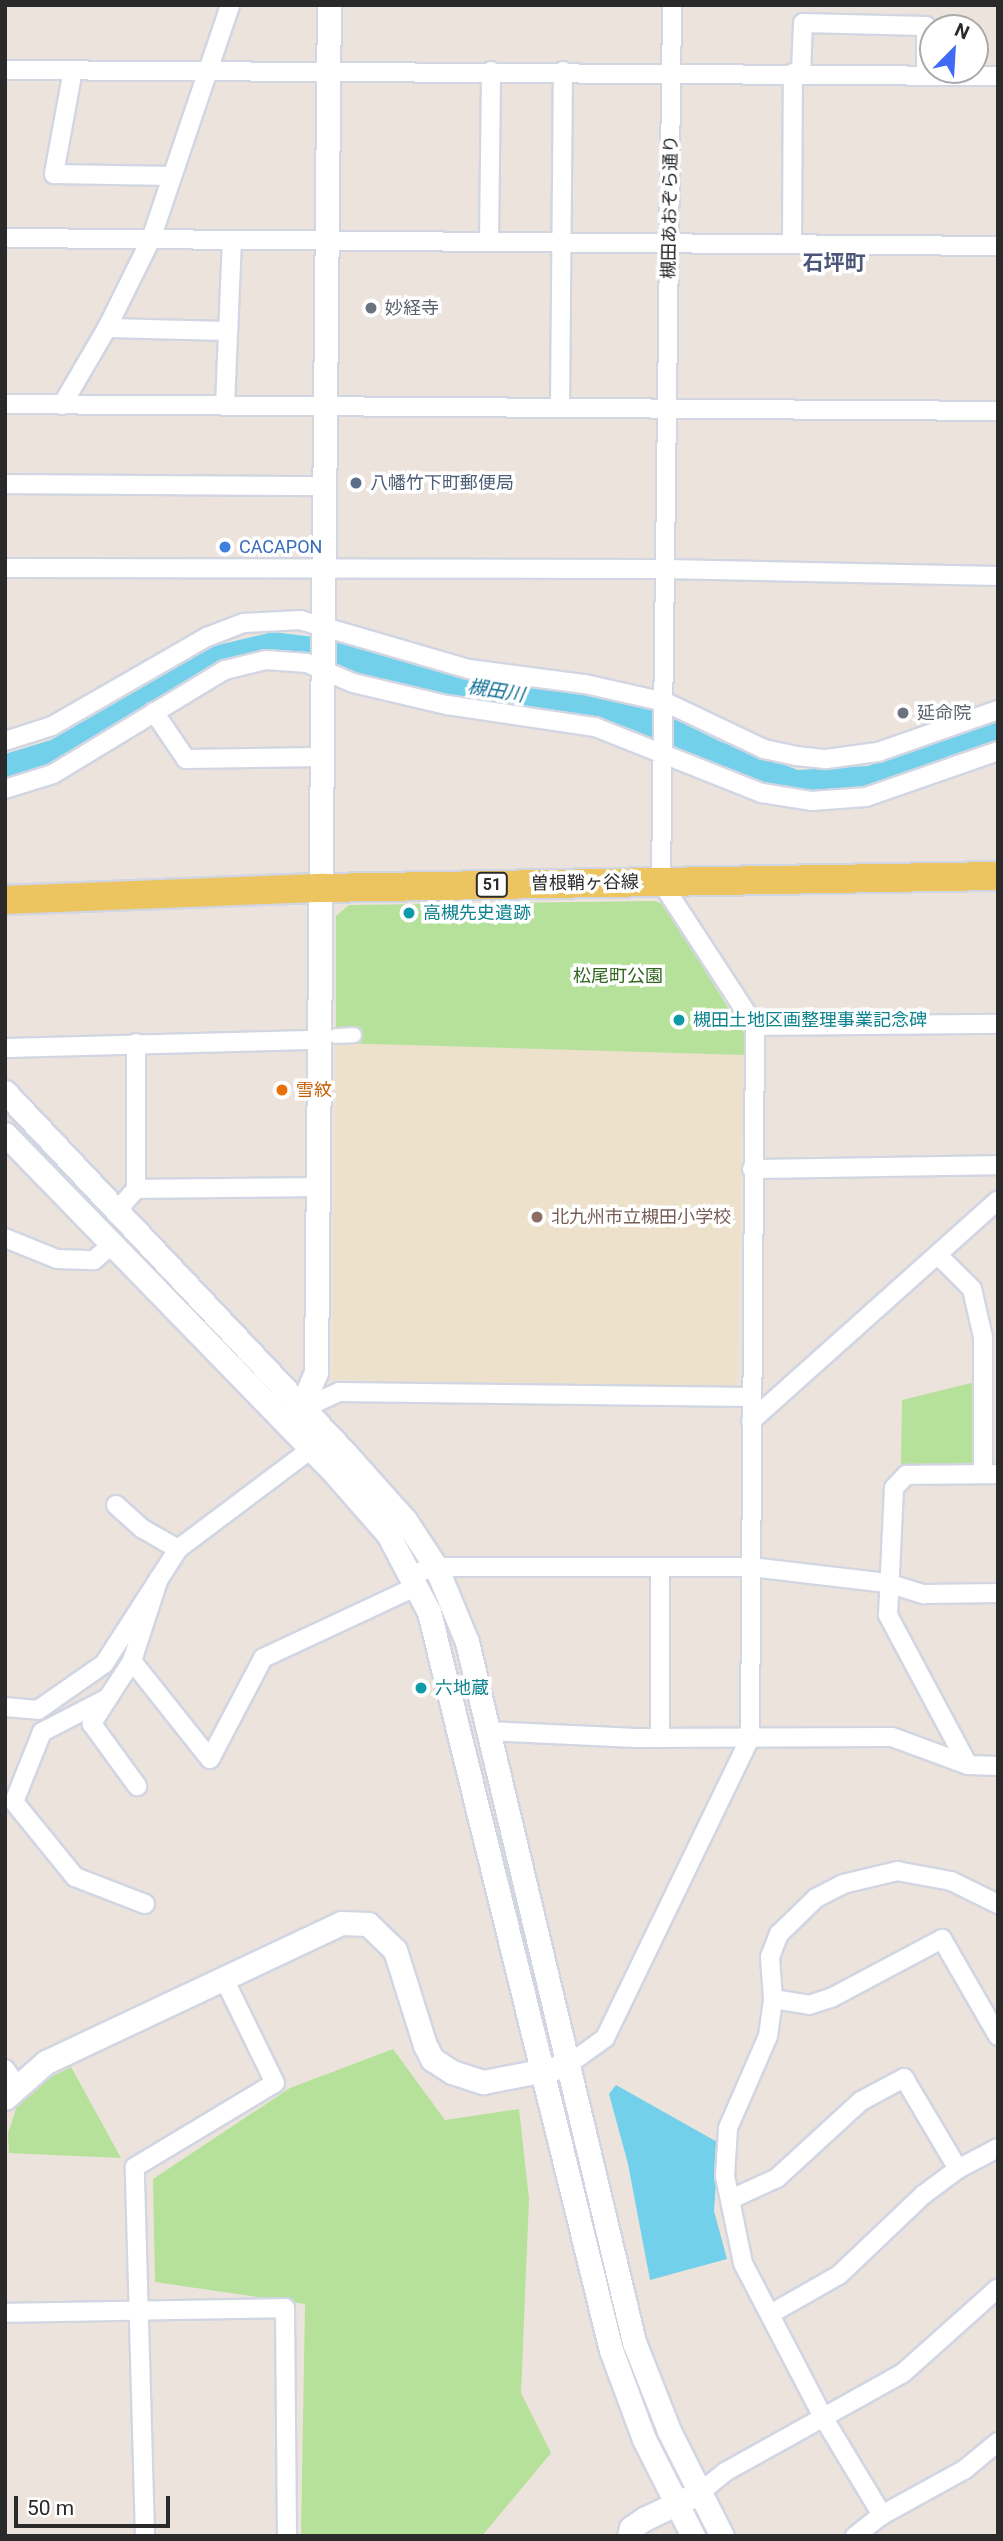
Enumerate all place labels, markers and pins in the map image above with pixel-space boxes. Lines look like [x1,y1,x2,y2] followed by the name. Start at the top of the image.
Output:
[385,297,439,319] place label: 妙経寺
[363,300,379,316] marker: 妙経寺
[370,472,514,494] place label: 八幡竹下町郵便局
[348,475,364,491] marker: 八幡竹下町郵便局
[239,536,322,558] place label: CACAPON
[217,539,233,555] marker: CACAPON
[917,702,971,724] place label: 延命院
[895,705,911,721] marker: 延命院
[423,902,531,924] place label: 高槻先史遺跡
[401,905,417,921] marker: 高槻先史遺跡
[693,1009,927,1031] place label: 槻田土地区画整理事業記念碑
[671,1012,687,1028] marker: 槻田土地区画整理事業記念碑
[296,1079,332,1101] place label: 雪紋
[274,1082,290,1098] marker: 雪紋
[551,1206,731,1228] place label: 北九州市立槻田小学校
[529,1209,545,1225] marker: 北九州市立槻田小学校
[435,1677,489,1699] place label: 六地蔵
[413,1680,429,1696] marker: 六地蔵

